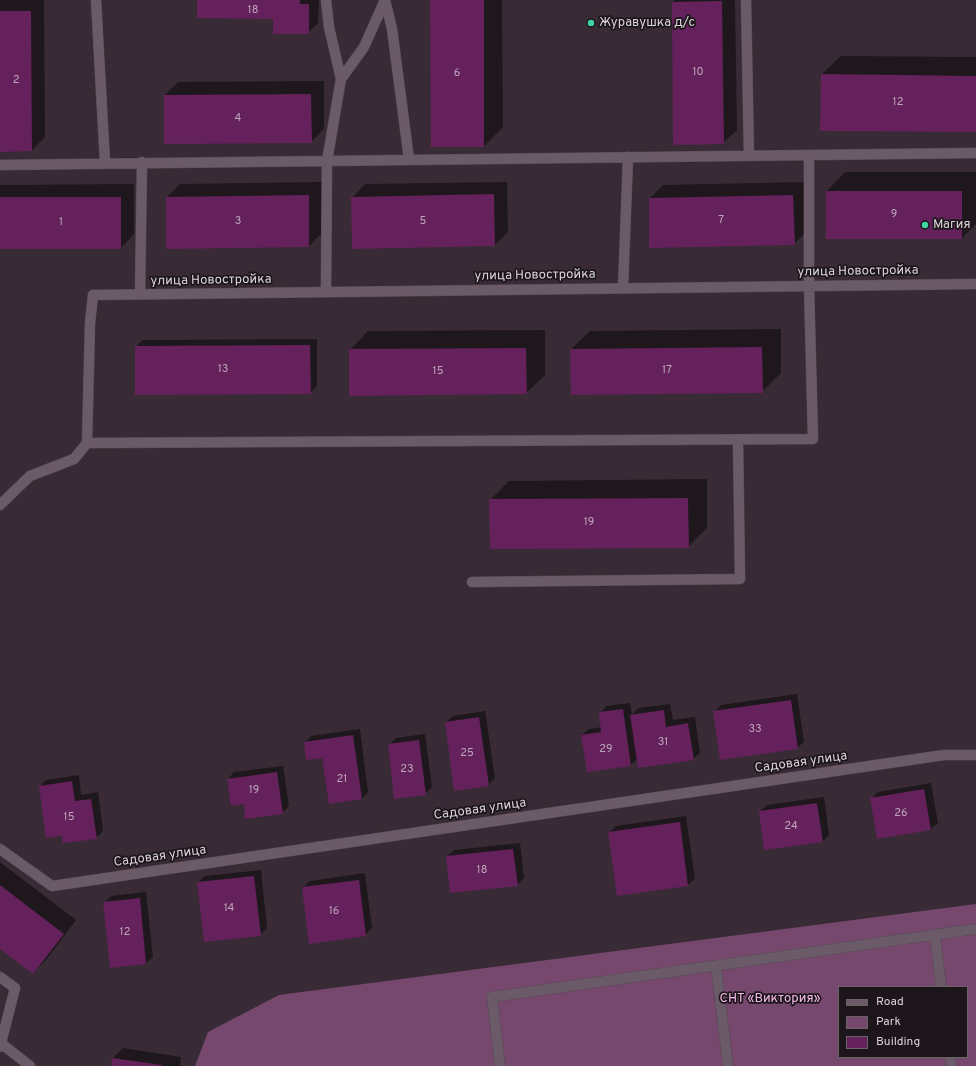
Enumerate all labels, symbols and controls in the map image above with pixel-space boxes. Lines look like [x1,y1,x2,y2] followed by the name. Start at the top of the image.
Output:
[248,4,258,18] house number: 18
[599,15,695,31] place label: Журавушка д/с
[586,18,596,28] marker: Журавушка д/с
[692,66,704,80] house number: 10
[454,67,460,81] house number: 6
[13,74,19,88] house number: 2
[893,96,903,110] house number: 12
[235,112,241,126] house number: 4
[891,208,897,222] house number: 9
[718,214,724,228] house number: 7
[235,215,241,229] house number: 3
[420,215,426,229] house number: 5
[59,216,63,230] house number: 1
[933,217,971,233] place label: Магия
[920,220,930,230] marker: Магия
[797,263,919,281] street label: улица Новостройка
[474,267,596,285] street label: улица Новостройка
[150,272,272,290] street label: улица Новостройка
[218,363,228,377] house number: 13
[662,364,672,378] house number: 17
[433,365,443,379] house number: 15
[584,516,594,530] house number: 19
[748,723,762,737] house number: 33
[658,736,668,750] house number: 31
[599,743,613,757] house number: 29
[460,747,474,761] house number: 25
[754,749,848,777] street label: Садовая улица
[400,763,414,777] house number: 23
[337,773,347,787] house number: 21
[249,784,259,798] house number: 19
[433,796,527,824] street label: Садовая улица
[894,807,908,821] house number: 26
[64,811,74,825] house number: 15
[784,820,798,834] house number: 24
[113,843,207,871] street label: Садовая улица
[477,864,487,878] house number: 18
[224,902,234,916] house number: 14
[329,905,339,919] house number: 16
[120,926,130,940] house number: 12
[838,986,968,1058] legend
[720,991,820,1007] park label: СНТ «Виктория»
[876,994,904,1010] text: Road
[876,1014,901,1030] text: Park
[876,1034,920,1050] text: Building

